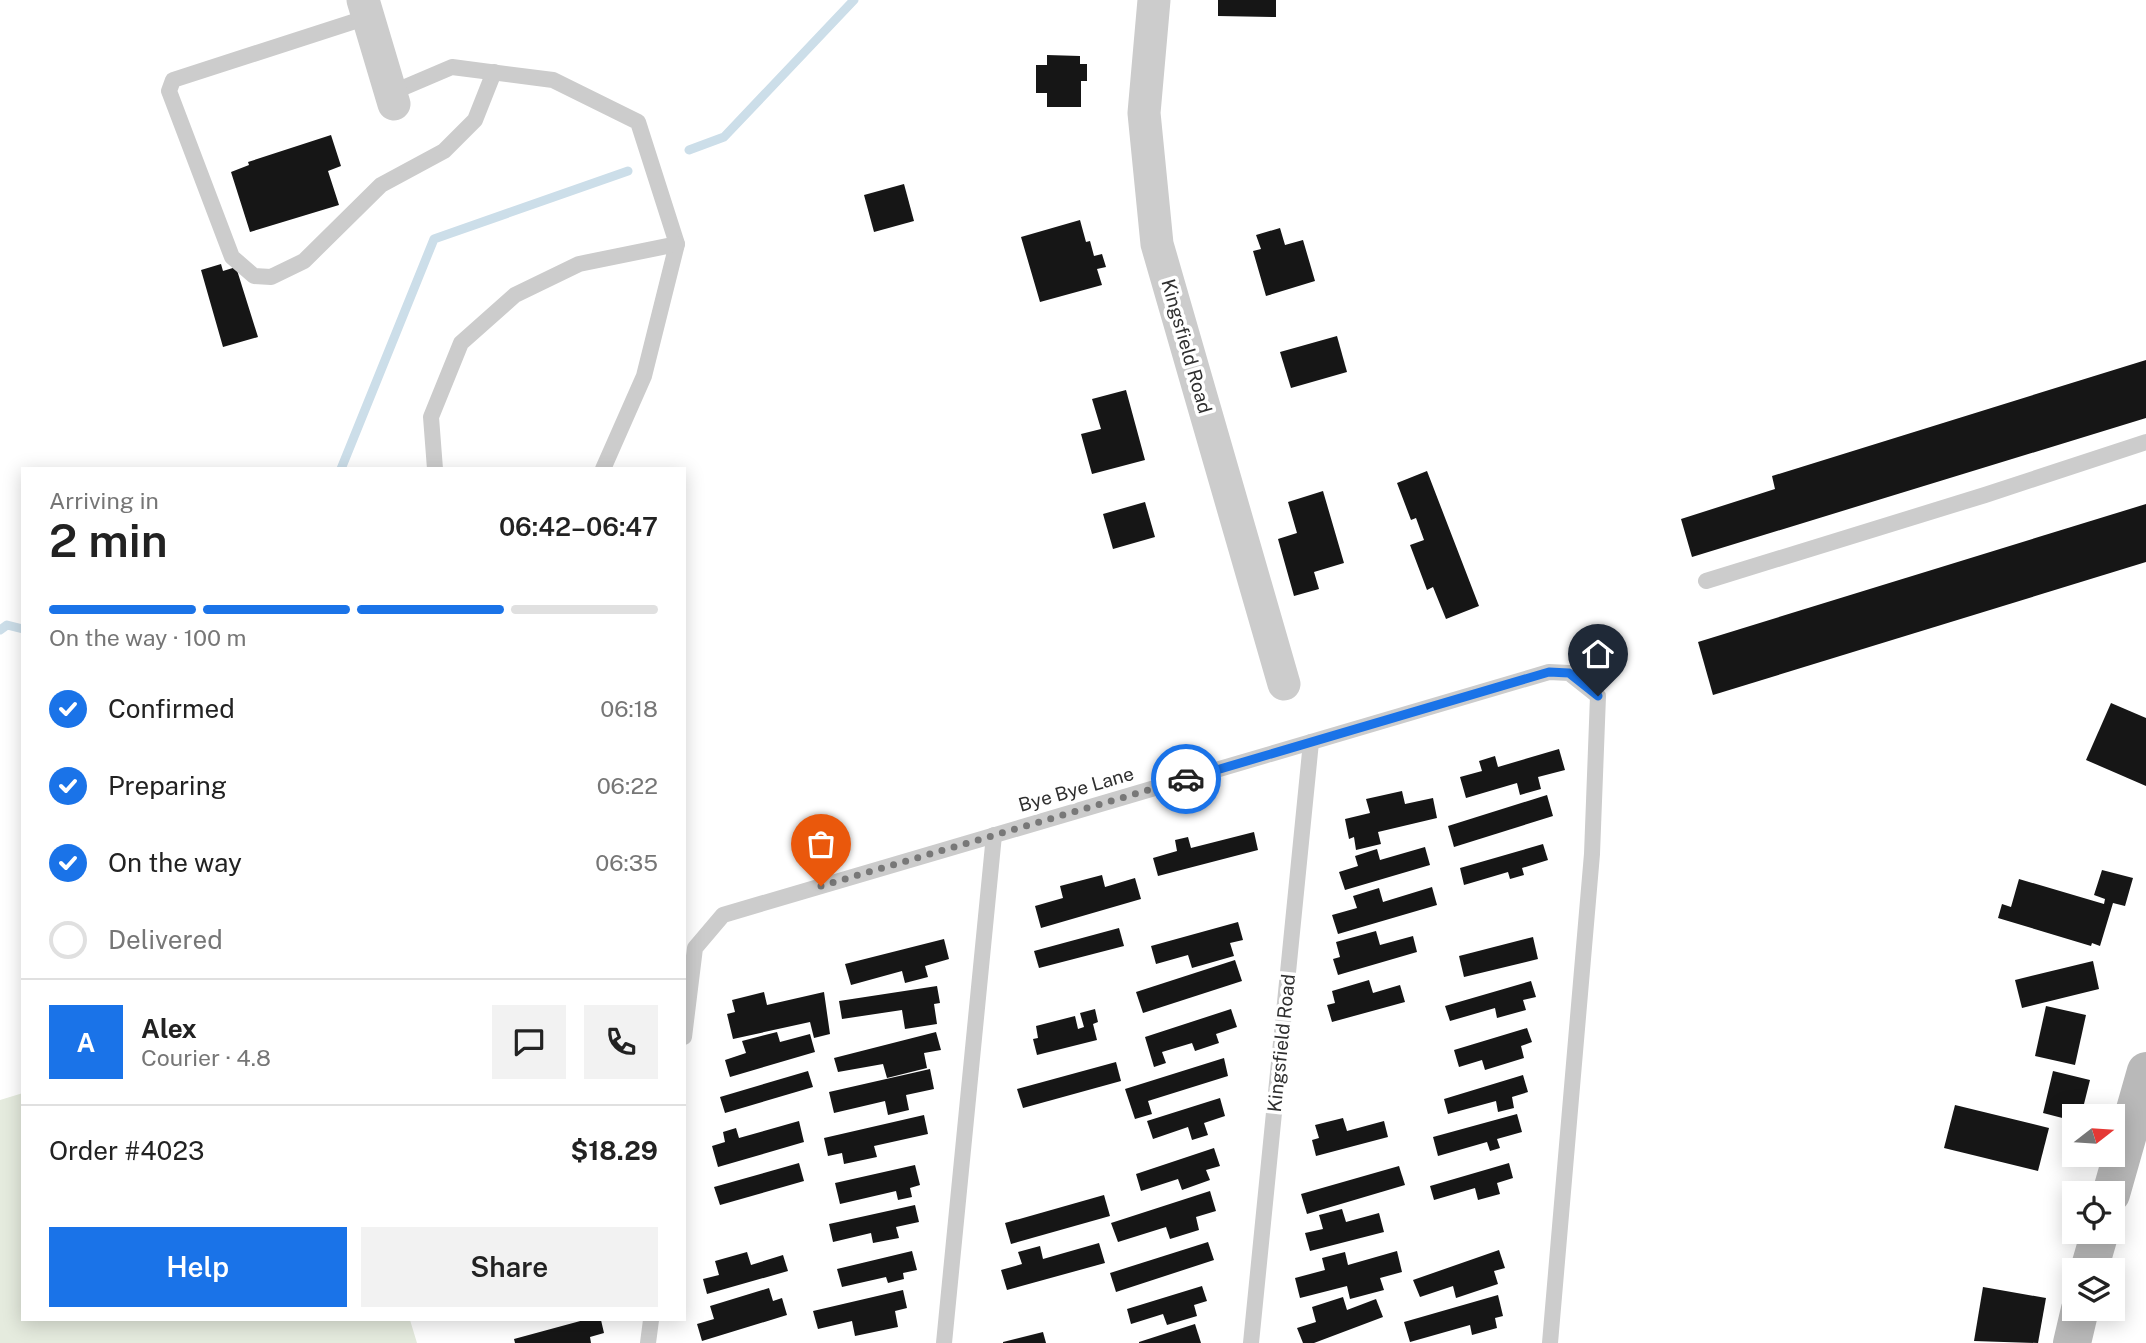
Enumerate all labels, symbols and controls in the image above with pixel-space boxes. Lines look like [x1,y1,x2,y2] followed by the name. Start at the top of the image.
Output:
[1157,276,1217,416] street label: Kingsfield Road
[49,487,159,514] text: Arriving in
[499,511,658,542] text: 06:42–06:47
[49,513,168,567] text: 2 min
[49,624,246,651] text: On the way · 100 m
[1568,624,1628,696] pin
[1579,635,1617,673] icon: home
[49,690,87,728] icon: check
[108,693,235,724] text: Confirmed
[600,695,658,722] text: 06:18
[1151,744,1221,814] courier
[1167,760,1205,798] icon: car
[1016,762,1136,816] street label: Bye Bye Lane
[49,767,87,805] icon: check
[108,770,227,801] text: Preparing
[597,772,658,799] text: 06:22
[791,814,851,886] pin
[802,825,840,863] icon: bag
[49,844,87,882] icon: check
[108,847,242,878] text: On the way
[595,849,658,876] text: 06:35
[108,924,223,955] text: Delivered
[1263,973,1299,1113] street label: Kingsfield Road
[492,1005,566,1079] button: chat
[584,1005,658,1079] button: phone
[141,1013,197,1044] text: Alex
[77,1027,95,1058] text: A
[141,1044,271,1071] text: Courier · 4.8
[2062,1104,2124,1167] north arrow
[2062,1104,2125,1321] map controls
[49,1135,204,1166] text: Order #4023
[571,1135,658,1166] text: $18.29
[2062,1181,2125,1244] button: locate
[49,1227,347,1307] button: Help
[361,1227,658,1307] button: Share
[2062,1258,2125,1321] button: layers

